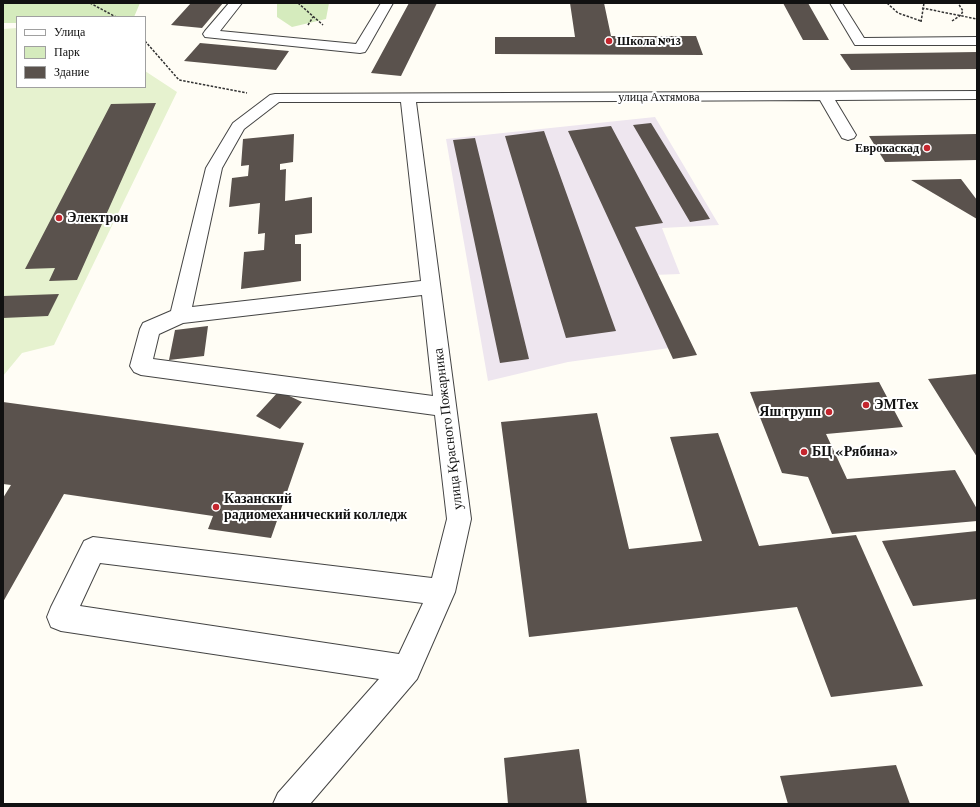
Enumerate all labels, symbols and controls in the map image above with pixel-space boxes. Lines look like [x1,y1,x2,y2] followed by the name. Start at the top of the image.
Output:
[16,16,146,88] legend
[54,25,85,39] text: Улица
[617,34,681,48] place label: Школа №13
[604,36,614,46] marker: Школа №13
[54,45,80,59] text: Парк
[54,65,89,79] text: Здание
[618,90,700,104] street label: улица Ахтямова
[855,141,919,155] place label: Еврокаскад
[922,143,932,153] marker: Еврокаскад
[67,210,128,226] place label: Электрон
[54,213,64,223] marker: Электрон
[430,347,466,511] street label: улица Красного Пожарника
[874,397,918,413] place label: ЭМТех
[861,400,871,410] marker: ЭМТех
[759,404,821,420] place label: Яш групп
[824,407,834,417] marker: Яш групп
[812,444,898,460] place label: БЦ «Рябина»
[799,447,809,457] marker: БЦ «Рябина»
[224,491,407,524] place label: Казанский радиомеханический колледж
[211,502,221,512] marker: Казанский радиомеханический колледж

